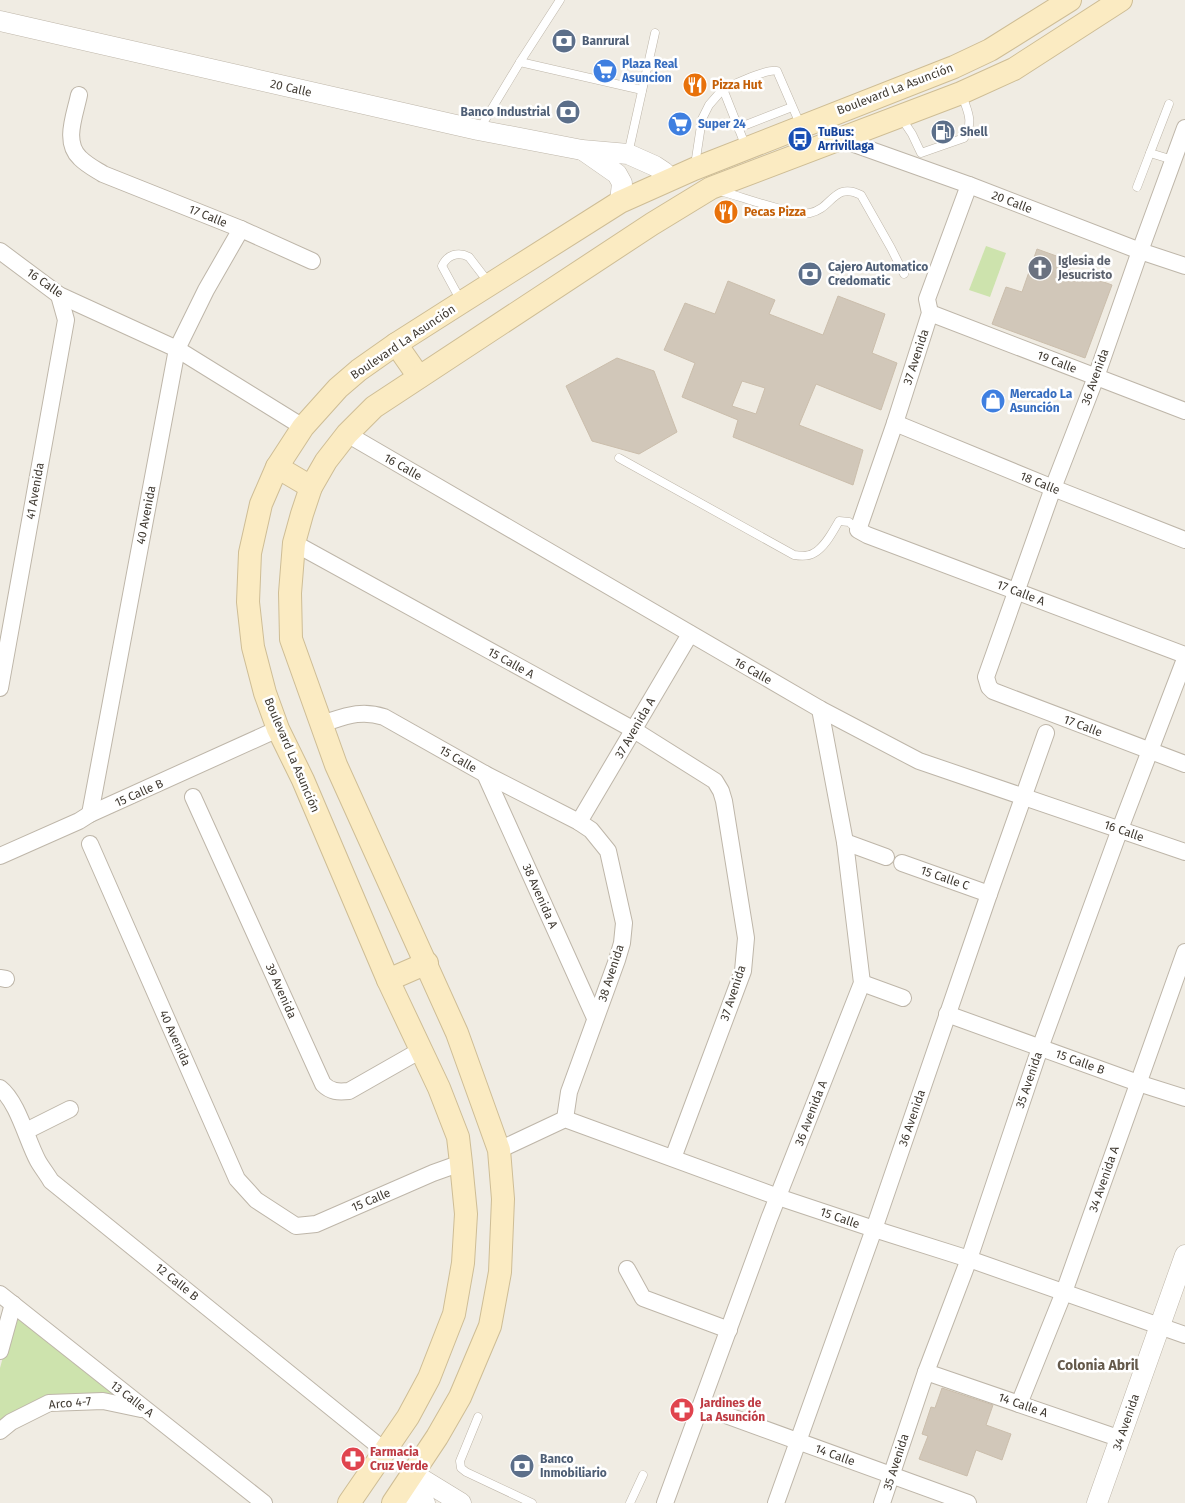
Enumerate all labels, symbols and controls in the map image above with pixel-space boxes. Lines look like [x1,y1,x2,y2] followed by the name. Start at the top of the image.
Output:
[551,28,577,54] bank icon: Banrural
[582,34,629,48] place label: Banrural
[621,57,678,85] place label: Plaza Real Asuncion
[592,58,618,84] supermarket icon: Plaza Real Asuncion
[835,60,955,118] street label: Boulevard La Asunción
[682,72,708,98] restaurant icon: Pizza Hut
[269,76,313,100] street label: 20 Calle
[712,78,763,92] place label: Pizza Hut
[555,99,581,125] bank icon: Banco Industrial
[461,105,550,119] place label: Banco Industrial
[667,111,693,137] supermarket icon: Super 24
[698,117,746,131] place label: Super 24
[930,119,956,145] fuel station icon: Shell
[817,125,874,153] place label: TuBus: Arrivillaga
[960,125,988,139] place label: Shell
[787,126,813,152] bus stop icon: TuBus: Arrivillaga
[990,188,1034,216] street label: 20 Calle
[713,199,739,225] restaurant icon: Pecas Pizza
[187,202,229,230] street label: 17 Calle
[744,205,807,219] place label: Pecas Pizza
[1057,254,1112,282] place label: Iglesia de Jesucristo
[1027,255,1053,281] church icon: Iglesia de Jesucristo
[828,260,928,288] place label: Cajero Automatico Credomatic
[797,261,823,287] bank icon: Cajero Automatico Credomatic
[24,265,66,301] street label: 16 Calle
[348,302,458,382] street label: Boulevard La Asunción
[900,327,932,387] street label: 37 Avenida
[1078,347,1112,407] street label: 36 Avenida
[1035,348,1079,376] street label: 19 Calle
[1009,387,1073,415] place label: Mercado La Asunción
[980,388,1006,414] shop icon: Mercado La Asunción
[382,451,424,483] street label: 16 Calle
[23,461,47,521] street label: 41 Avenida
[1018,469,1062,497] street label: 18 Calle
[133,484,159,546] street label: 40 Avenida
[995,577,1047,609] street label: 17 Calle A
[485,645,537,682] street label: 15 Calle A
[732,655,774,687] street label: 16 Calle
[612,695,658,761] street label: 37 Avenida A
[261,696,323,814] street label: Boulevard La Asunción
[1062,712,1104,740] street label: 17 Calle
[437,743,479,775] street label: 15 Calle
[113,776,165,810] street label: 15 Calle B
[1102,818,1146,844] street label: 16 Calle
[520,862,561,931] street label: 38 Avenida A
[919,863,972,893] street label: 15 Calle C
[595,943,627,1003] street label: 38 Avenida
[263,961,299,1021] street label: 39 Avenida
[717,963,749,1023] street label: 37 Avenida
[156,1008,194,1068] street label: 40 Avenida
[1053,1047,1107,1077] street label: 15 Calle B
[1013,1050,1045,1110] street label: 35 Avenida
[792,1078,830,1148] street label: 36 Avenida A
[896,1088,928,1148] street label: 36 Avenida
[1086,1144,1122,1214] street label: 34 Avenida A
[349,1186,393,1214] street label: 15 Calle
[818,1205,862,1231] street label: 15 Calle
[153,1260,201,1304] street label: 12 Calle B
[1057,1357,1140,1374] district label: Colonia Abril
[108,1378,156,1420] street label: 13 Calle A
[996,1390,1050,1420] street label: 14 Calle A
[1110,1392,1142,1452] street label: 34 Avenida
[48,1394,92,1412] street label: Arco 4-7
[699,1396,765,1424] place label: Jardines de La Asunción
[669,1397,695,1423] pharmacy icon: Jardines de La Asunción
[880,1432,912,1492] street label: 35 Avenida
[813,1441,857,1469] street label: 14 Calle
[370,1445,429,1473] place label: Farmacia Cruz Verde
[340,1446,366,1472] pharmacy icon: Farmacia Cruz Verde
[540,1452,607,1480] place label: Banco Inmobiliario
[509,1453,535,1479] bank icon: Banco Inmobiliario

